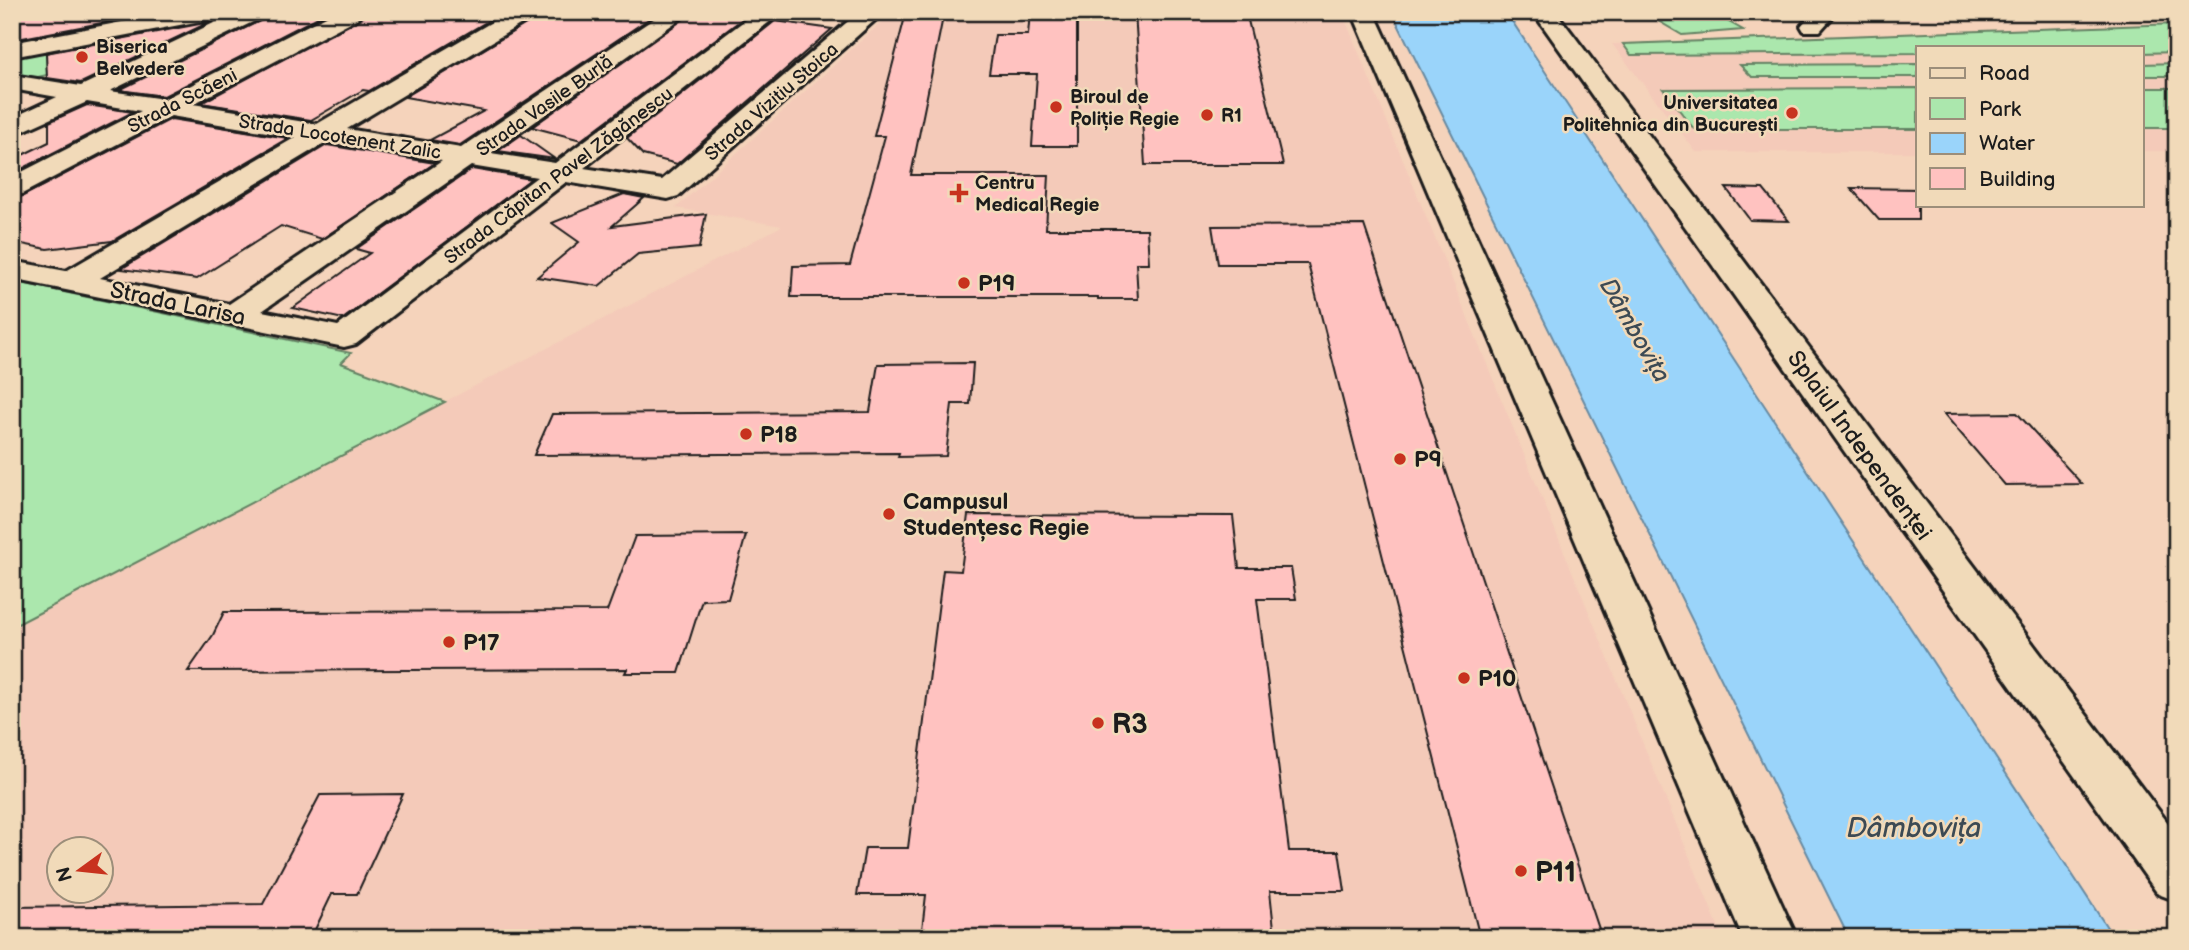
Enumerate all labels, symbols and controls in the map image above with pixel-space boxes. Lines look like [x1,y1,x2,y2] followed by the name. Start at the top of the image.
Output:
[96,36,185,81] place label: Biserica Belvedere
[701,38,843,166] street label: Strada Vizitiu Stoica
[1916,46,2144,206] legend
[74,49,90,65] marker: Biserica Belvedere
[472,51,618,162] street label: Strada Vasile Burlă
[1979,61,2030,86] text: Road
[124,64,241,139] street label: Strada Scăeni
[440,83,678,270] street label: Strada Căpitan Pavel Zăgănescu
[1070,86,1179,131] place label: Biroul de Poliție Regie
[1563,92,1778,137] place label: Universitatea Politehnica din București
[1979,97,2022,122] text: Park
[1048,99,1064,115] marker: Biroul de Poliție Regie
[1221,105,1242,128] place label: R1
[1784,105,1800,121] marker: Universitatea Politehnica din București
[1199,107,1215,123] marker: R1
[237,110,443,165] street label: Strada Locotenent Zalic
[1979,131,2035,156] text: Water
[1979,167,2055,192] text: Building
[975,172,1100,217] place label: Centru Medical Regie
[949,183,969,203] marker: Centru Medical Regie
[978,270,1016,298] place label: P19
[1593,273,1676,388] water label: Dâmbovița
[956,275,972,291] marker: P19
[107,276,248,332] street label: Strada Larisa
[1781,345,1937,546] street label: Splaiul Independenței
[760,421,798,449] place label: P18
[738,426,754,442] marker: P18
[1414,446,1442,474] place label: P9
[1392,451,1408,467] marker: P9
[903,488,1089,542] place label: Campusul Studențesc Regie
[881,506,897,522] marker: Campusul Studențesc Regie
[463,629,500,657] place label: P17
[441,634,457,650] marker: P17
[1478,665,1516,693] place label: P10
[1456,670,1472,686] marker: P10
[1112,708,1148,741] place label: R3
[1090,715,1106,731] marker: R3
[1847,812,1981,845] water label: Dâmbovița
[46,834,116,904] north arrow
[1535,856,1576,889] place label: P11
[1513,863,1529,879] marker: P11
[52,864,78,884] text: N

